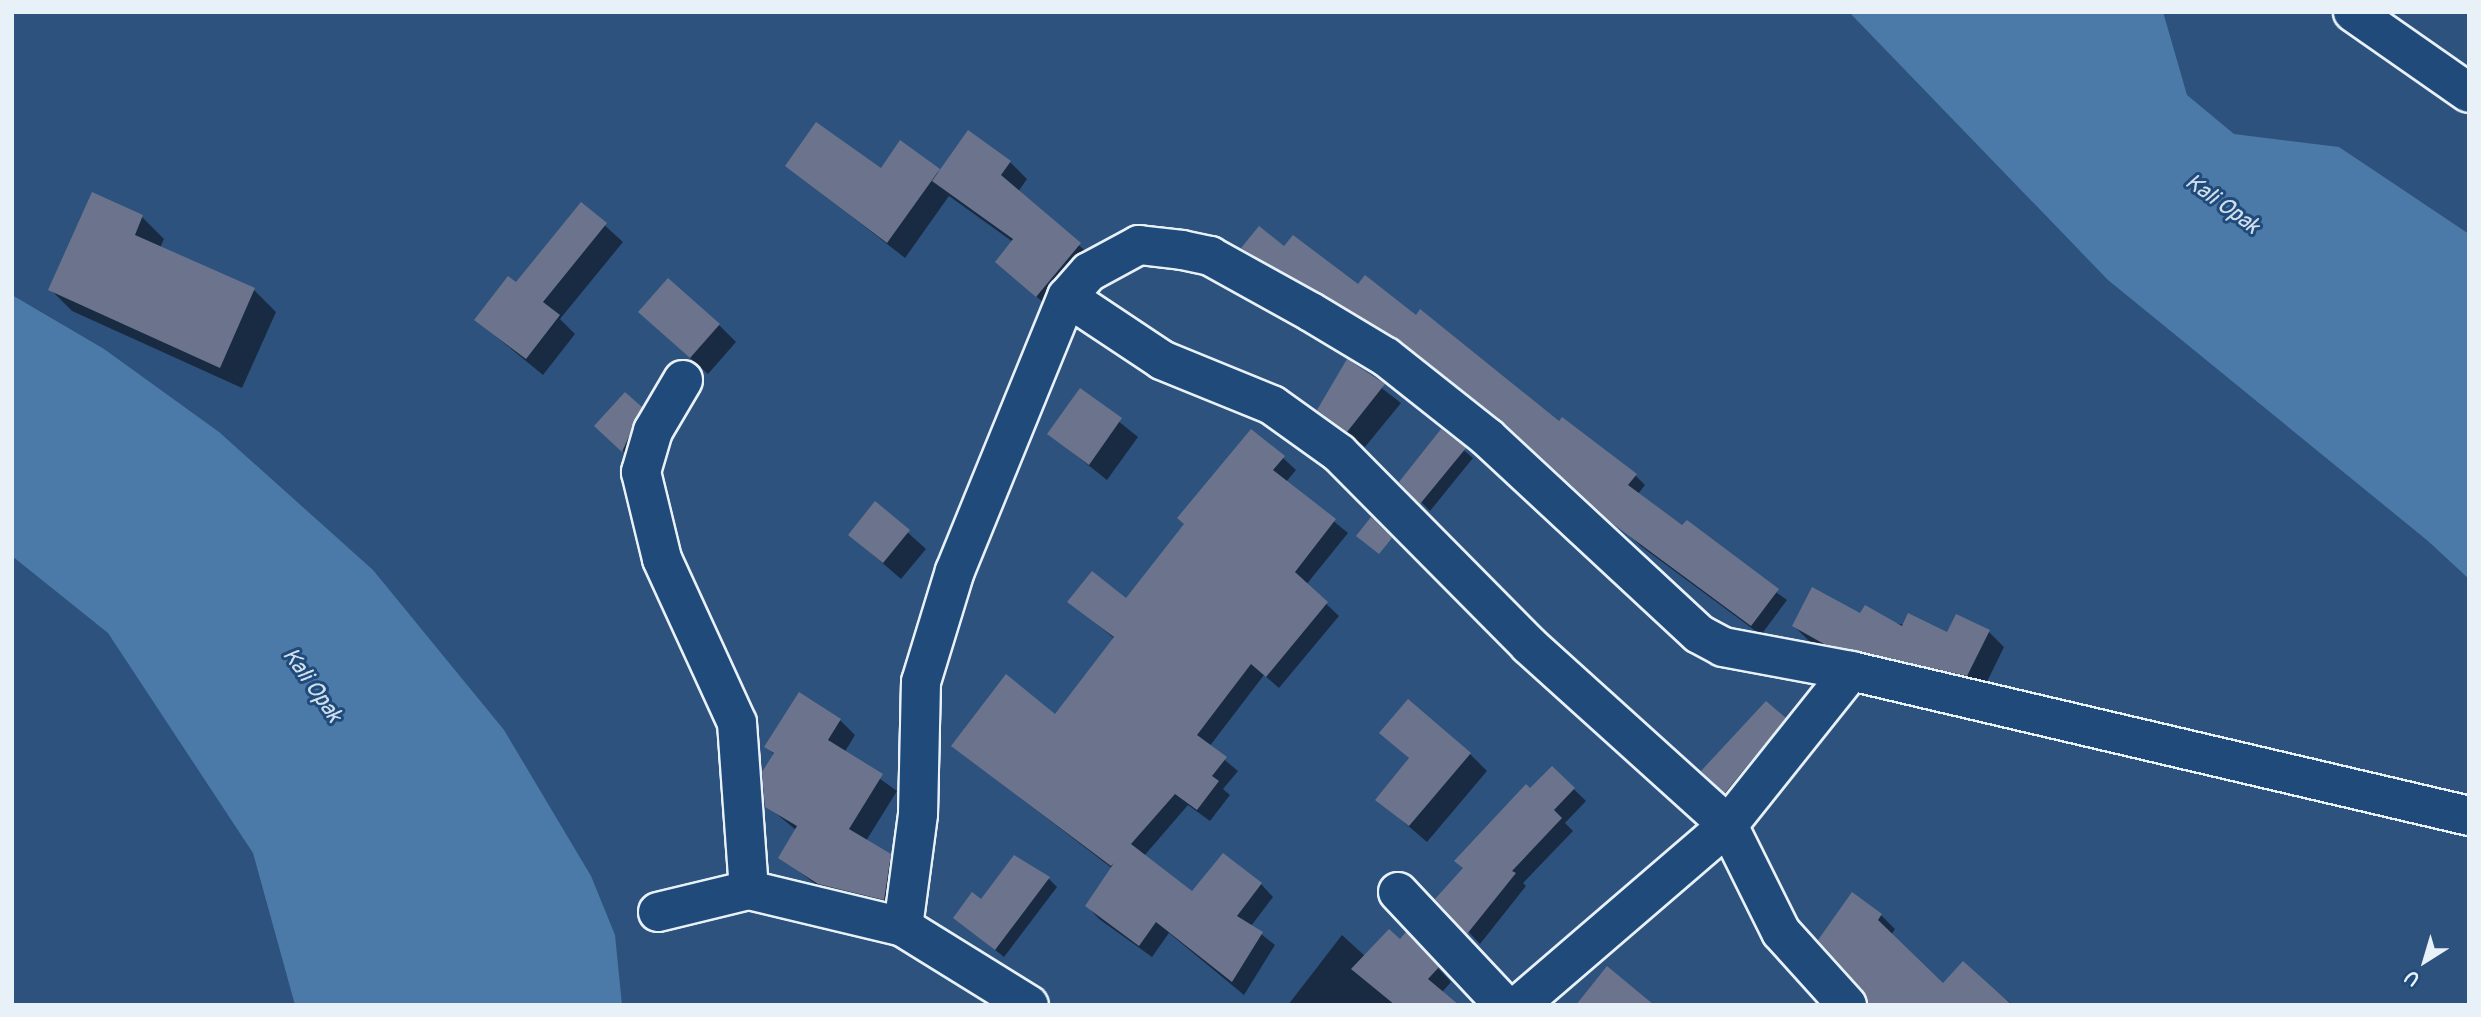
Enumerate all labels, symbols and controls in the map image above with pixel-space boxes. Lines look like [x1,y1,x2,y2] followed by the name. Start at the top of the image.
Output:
[2180,168,2264,240] water label: Kali Opak
[276,642,348,728] water label: Kali Opak
[2390,926,2460,996] north arrow
[2400,964,2425,991] text: U

